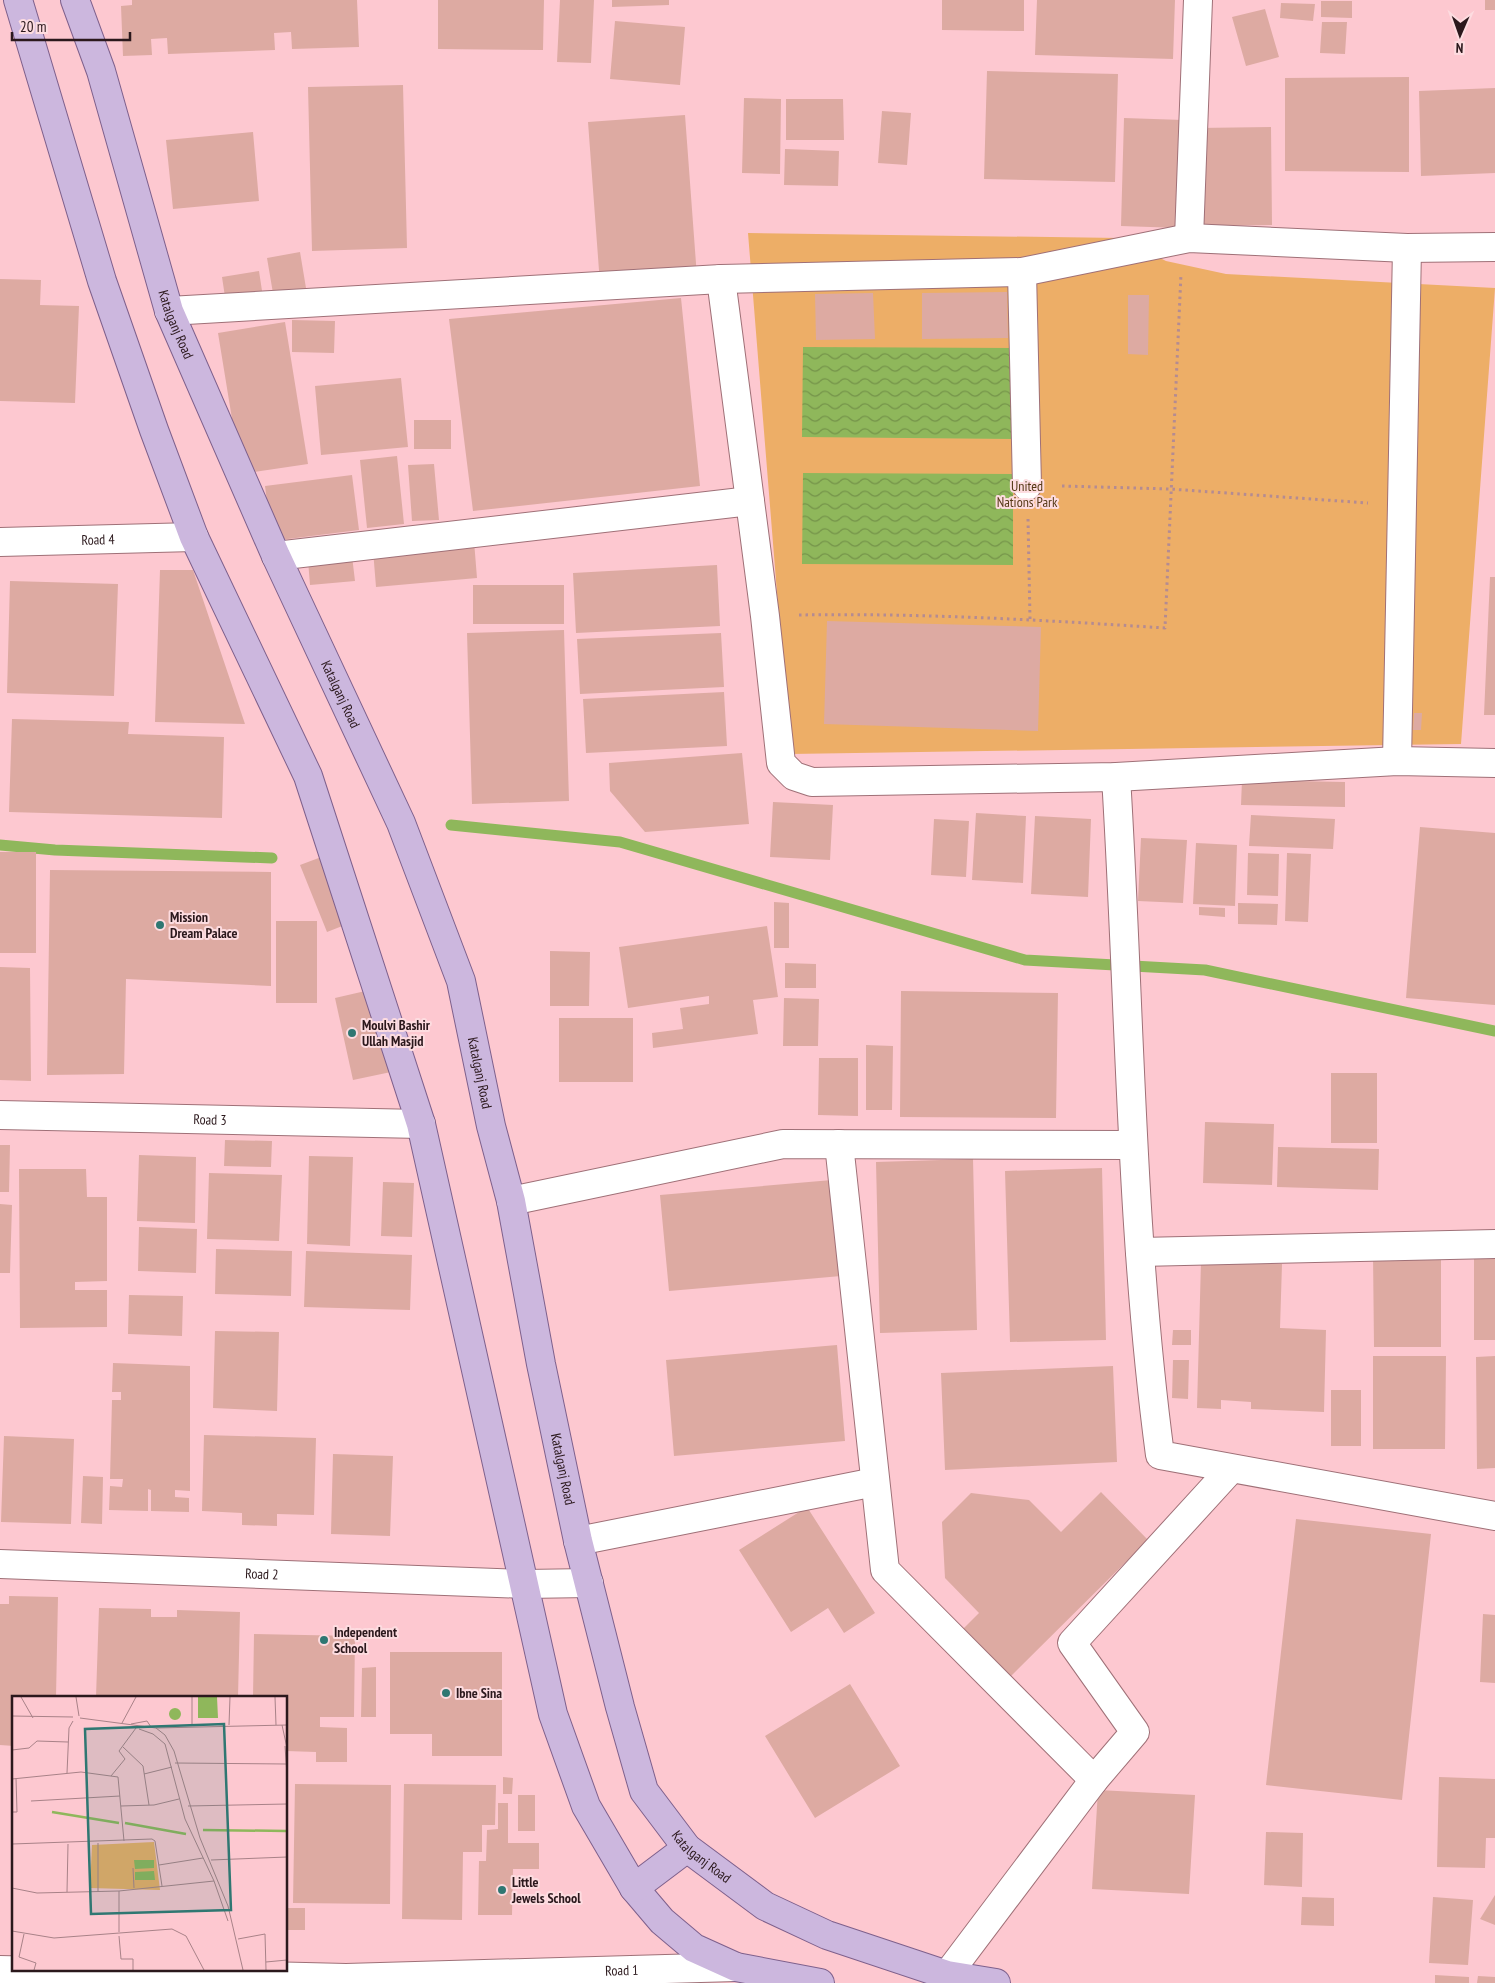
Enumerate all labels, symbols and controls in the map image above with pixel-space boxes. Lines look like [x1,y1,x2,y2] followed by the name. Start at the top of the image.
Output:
[12,10,130,42] scale bar
[1435,10,1485,60] north arrow
[20,17,46,36] text: 20 m
[1455,39,1464,57] text: N
[155,288,198,362] street label: Katalganj Road
[997,477,1058,511] park label: United Nations Park
[81,530,115,549] street label: Road 4
[317,657,364,731] street label: Katalganj Road
[170,908,238,942] place label: Mission Dream Palace
[154,919,166,931] marker: Mission Dream Palace
[362,1016,431,1050] place label: Moulvi Bashir Ullah Masjid
[346,1027,358,1039] marker: Moulvi Bashir Ullah Masjid
[464,1035,496,1110] street label: Katalganj Road
[193,1110,227,1129] street label: Road 3
[547,1432,579,1506] street label: Katalganj Road
[245,1564,279,1584] street label: Road 2
[334,1623,397,1657] place label: Independent School
[318,1634,330,1646] marker: Independent School
[456,1684,502,1702] place label: Ibne Sina
[440,1687,452,1699] marker: Ibne Sina
[12,1696,288,1970] inset map
[668,1827,735,1887] street label: Katalganj Road
[511,1873,581,1907] place label: Little Jewels School
[496,1884,508,1896] marker: Little Jewels School
[605,1961,639,1980] street label: Road 1

